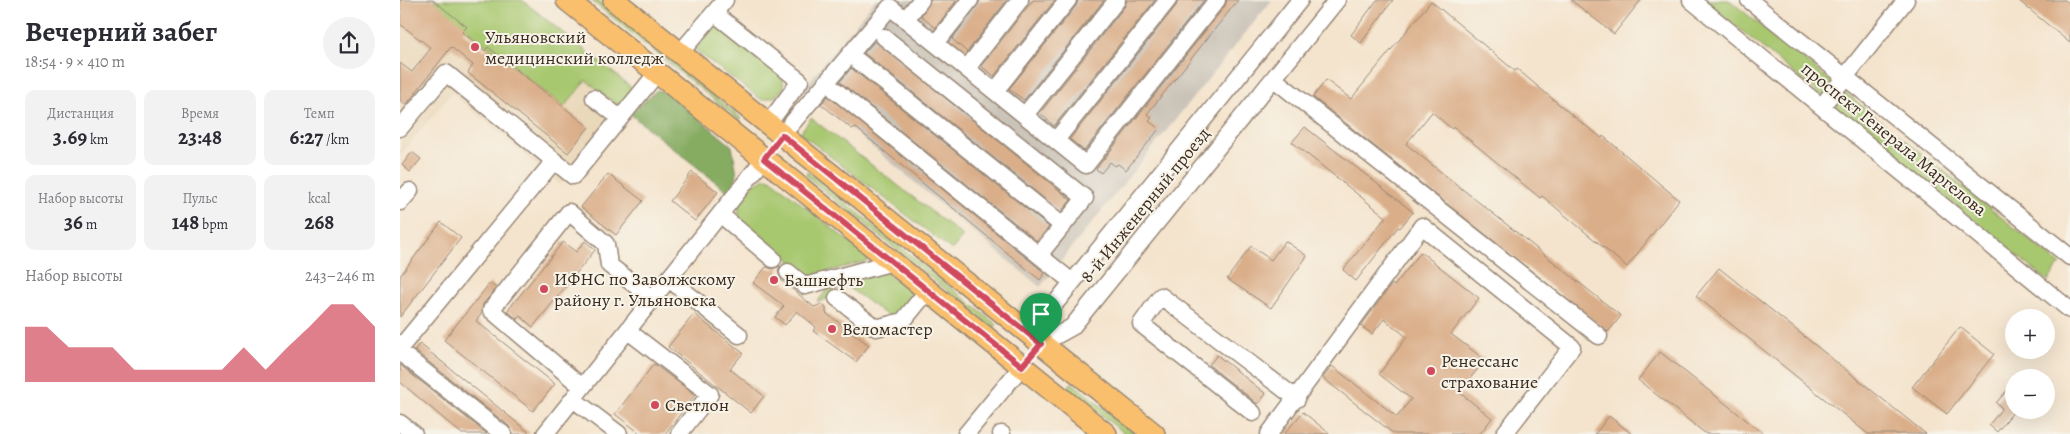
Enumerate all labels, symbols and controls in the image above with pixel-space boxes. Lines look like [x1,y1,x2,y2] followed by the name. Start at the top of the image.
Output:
[25,13,217,51] text: Вечерний забег
[323,17,375,69] button: share
[485,25,665,70] place label: Ульяновский медицинский колледж
[469,41,481,53] marker: Ульяновский медицинский колледж
[25,51,125,73] text: 18:54 · 9 × 410 m
[1796,57,1992,222] street label: проспект Генерала Маргелова
[47,104,114,123] text: Дистанция
[181,104,219,123] text: Время
[304,104,335,123] text: Темп
[1075,122,1215,288] street label: 8-й Инженерный проезд
[53,123,87,151] text: 3.69
[178,123,222,151] text: 23:48
[289,123,323,151] text: 6:27
[87,130,109,149] text: km
[323,130,349,149] text: /km
[38,189,124,208] text: Набор высоты
[182,189,217,208] text: Пульс
[308,189,331,208] text: kcal
[64,208,83,236] text: 36
[172,208,199,236] text: 148
[304,208,334,236] text: 268
[83,215,97,234] text: m
[199,215,228,234] text: bpm
[25,265,123,287] text: Набор высоты
[305,265,375,287] text: 243–246 m
[554,267,736,312] place label: ИФНС по Заволжскому району г. Ульяновска
[784,268,863,292] place label: Башнефть
[768,274,780,286] marker: Башнефть
[538,283,550,295] marker: ИФНС по Заволжскому району г. Ульяновска
[1020,293,1062,344] pin
[1027,300,1055,328] icon: arrive
[2005,309,2055,419] map controls
[2005,309,2055,359] button: +
[842,317,933,341] place label: Веломастер
[826,323,838,335] marker: Веломастер
[1441,349,1538,394] place label: Ренессанс страхование
[1425,365,1437,377] marker: Ренессанс страхование
[2005,369,2055,419] button: −
[665,393,729,417] place label: Светлон
[649,399,661,411] marker: Светлон

